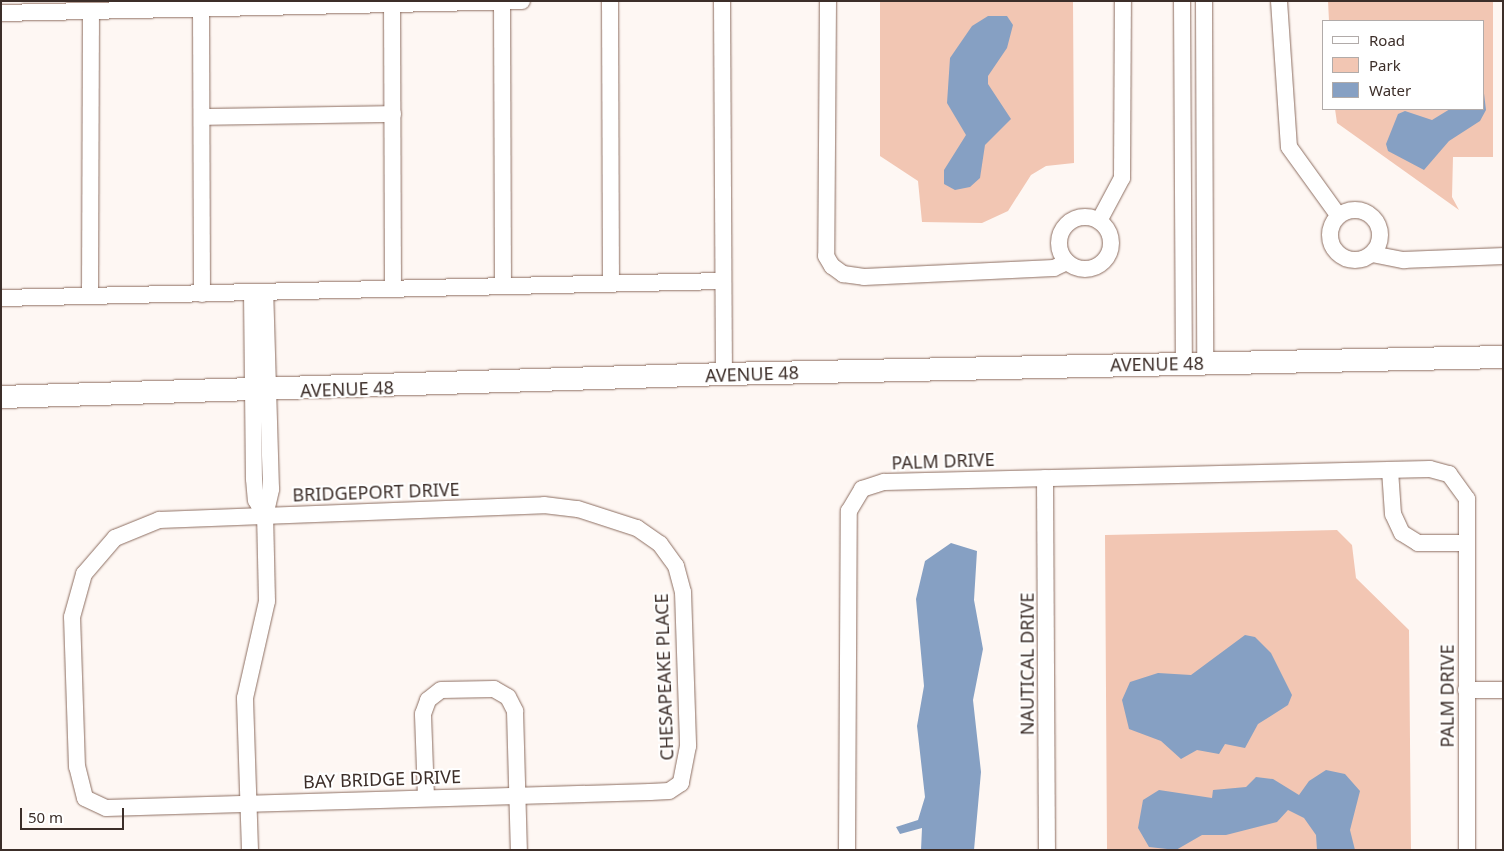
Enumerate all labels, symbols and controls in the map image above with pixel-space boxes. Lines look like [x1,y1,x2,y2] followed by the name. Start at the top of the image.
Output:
[1322,20,1484,110] legend
[1369,30,1405,50] text: Road
[1369,55,1401,75] text: Park
[1369,80,1411,100] text: Water
[1110,352,1204,376] street label: AVENUE 48
[705,362,799,386] street label: AVENUE 48
[300,377,394,401] street label: AVENUE 48
[891,448,995,474] street label: PALM DRIVE
[292,478,460,506] street label: BRIDGEPORT DRIVE
[650,593,678,761] street label: CHESAPEAKE PLACE
[1016,593,1038,735] street label: NAUTICAL DRIVE
[1436,644,1458,748] street label: PALM DRIVE
[303,765,461,793] street label: BAY BRIDGE DRIVE
[22,798,126,830] scale bar
[28,807,63,827] text: 50 m

